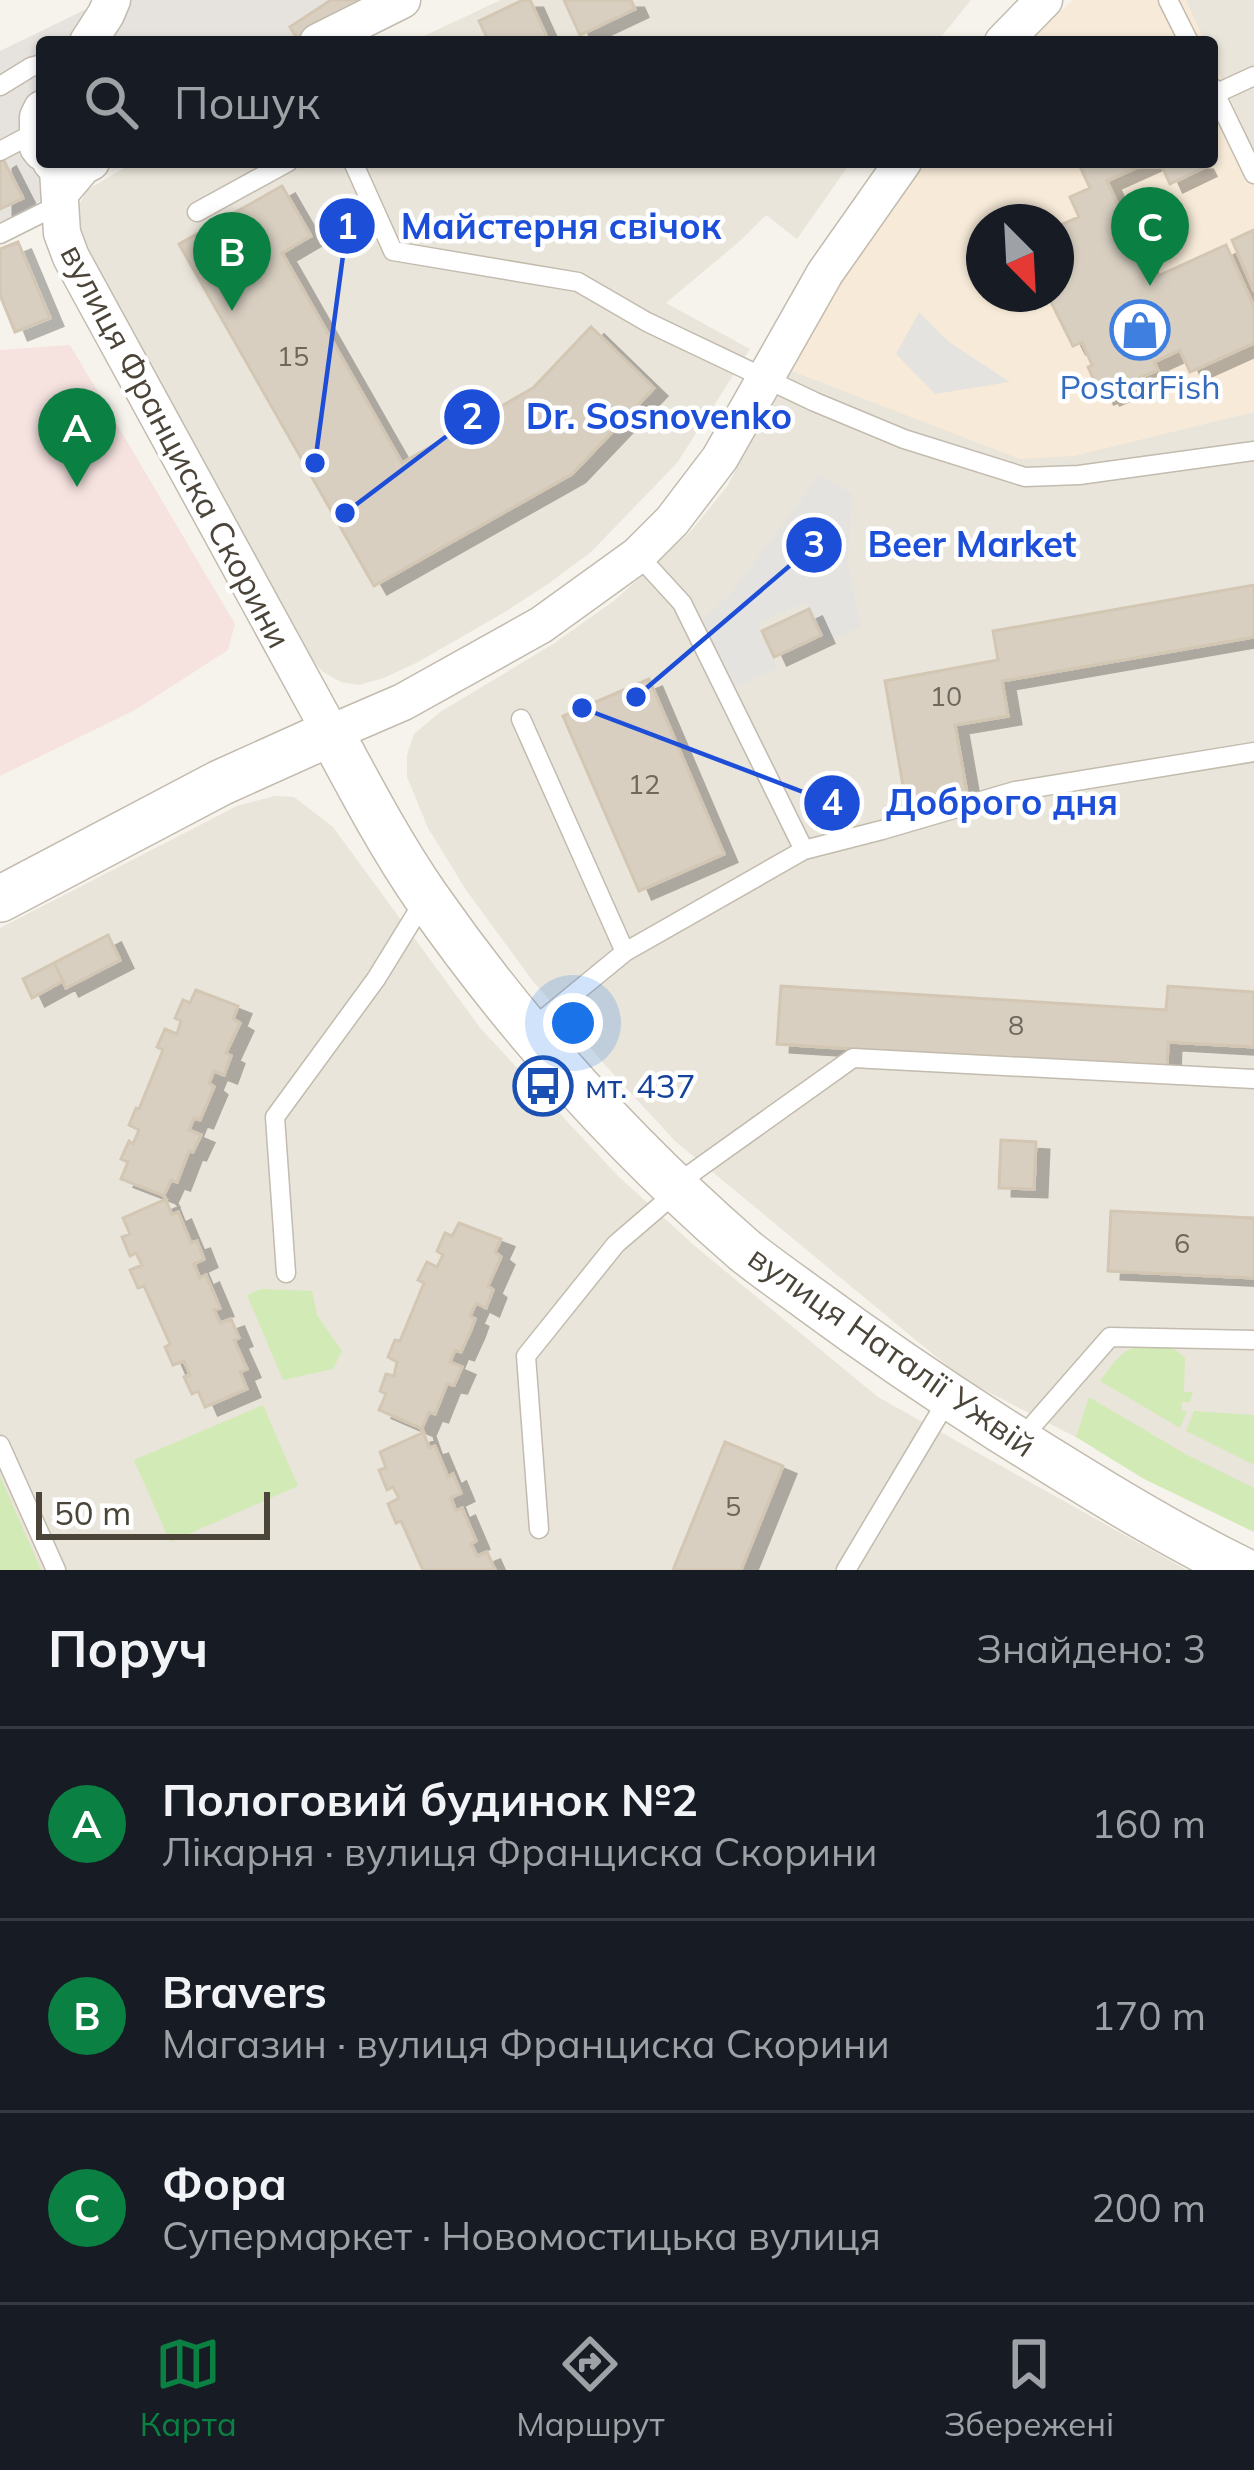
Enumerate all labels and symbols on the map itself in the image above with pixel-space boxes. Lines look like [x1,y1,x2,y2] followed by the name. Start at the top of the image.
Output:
[1111,187,1189,286] pin: C
[317,190,746,262] callout: Майстерня свічок
[336,203,358,248] text: 1
[401,203,722,248] text: Майстерня свічок
[966,204,1074,312] north arrow
[193,212,271,311] pin: B
[52,237,301,655] street label: вулиця Франциска Скорини
[1109,299,1171,361] shop icon: PostarFish
[277,339,309,373] house number: 15
[1059,366,1221,407] place label: PostarFish
[442,381,816,453] callout: Dr. Sosnovenko
[38,388,116,487] pin: A
[461,393,483,438] text: 2
[526,393,792,438] text: Dr. Sosnovenko
[784,509,1101,581] callout: Beer Market
[803,521,825,566] text: 3
[868,521,1077,566] text: Beer Market
[930,679,962,713] house number: 10
[628,767,660,801] house number: 12
[802,767,1142,839] callout: Доброго дня
[821,779,843,824] text: 4
[886,779,1118,824] text: Доброго дня
[543,993,603,1053] your location
[1008,1008,1024,1042] house number: 8
[512,1055,574,1117] bus stop icon: мт. 437
[585,1065,695,1106] place label: мт. 437
[1174,1226,1190,1260] house number: 6
[741,1236,1044,1465] street label: вулиця Наталії Ужвій
[36,1486,270,1539] scale bar
[725,1489,741,1523] house number: 5

